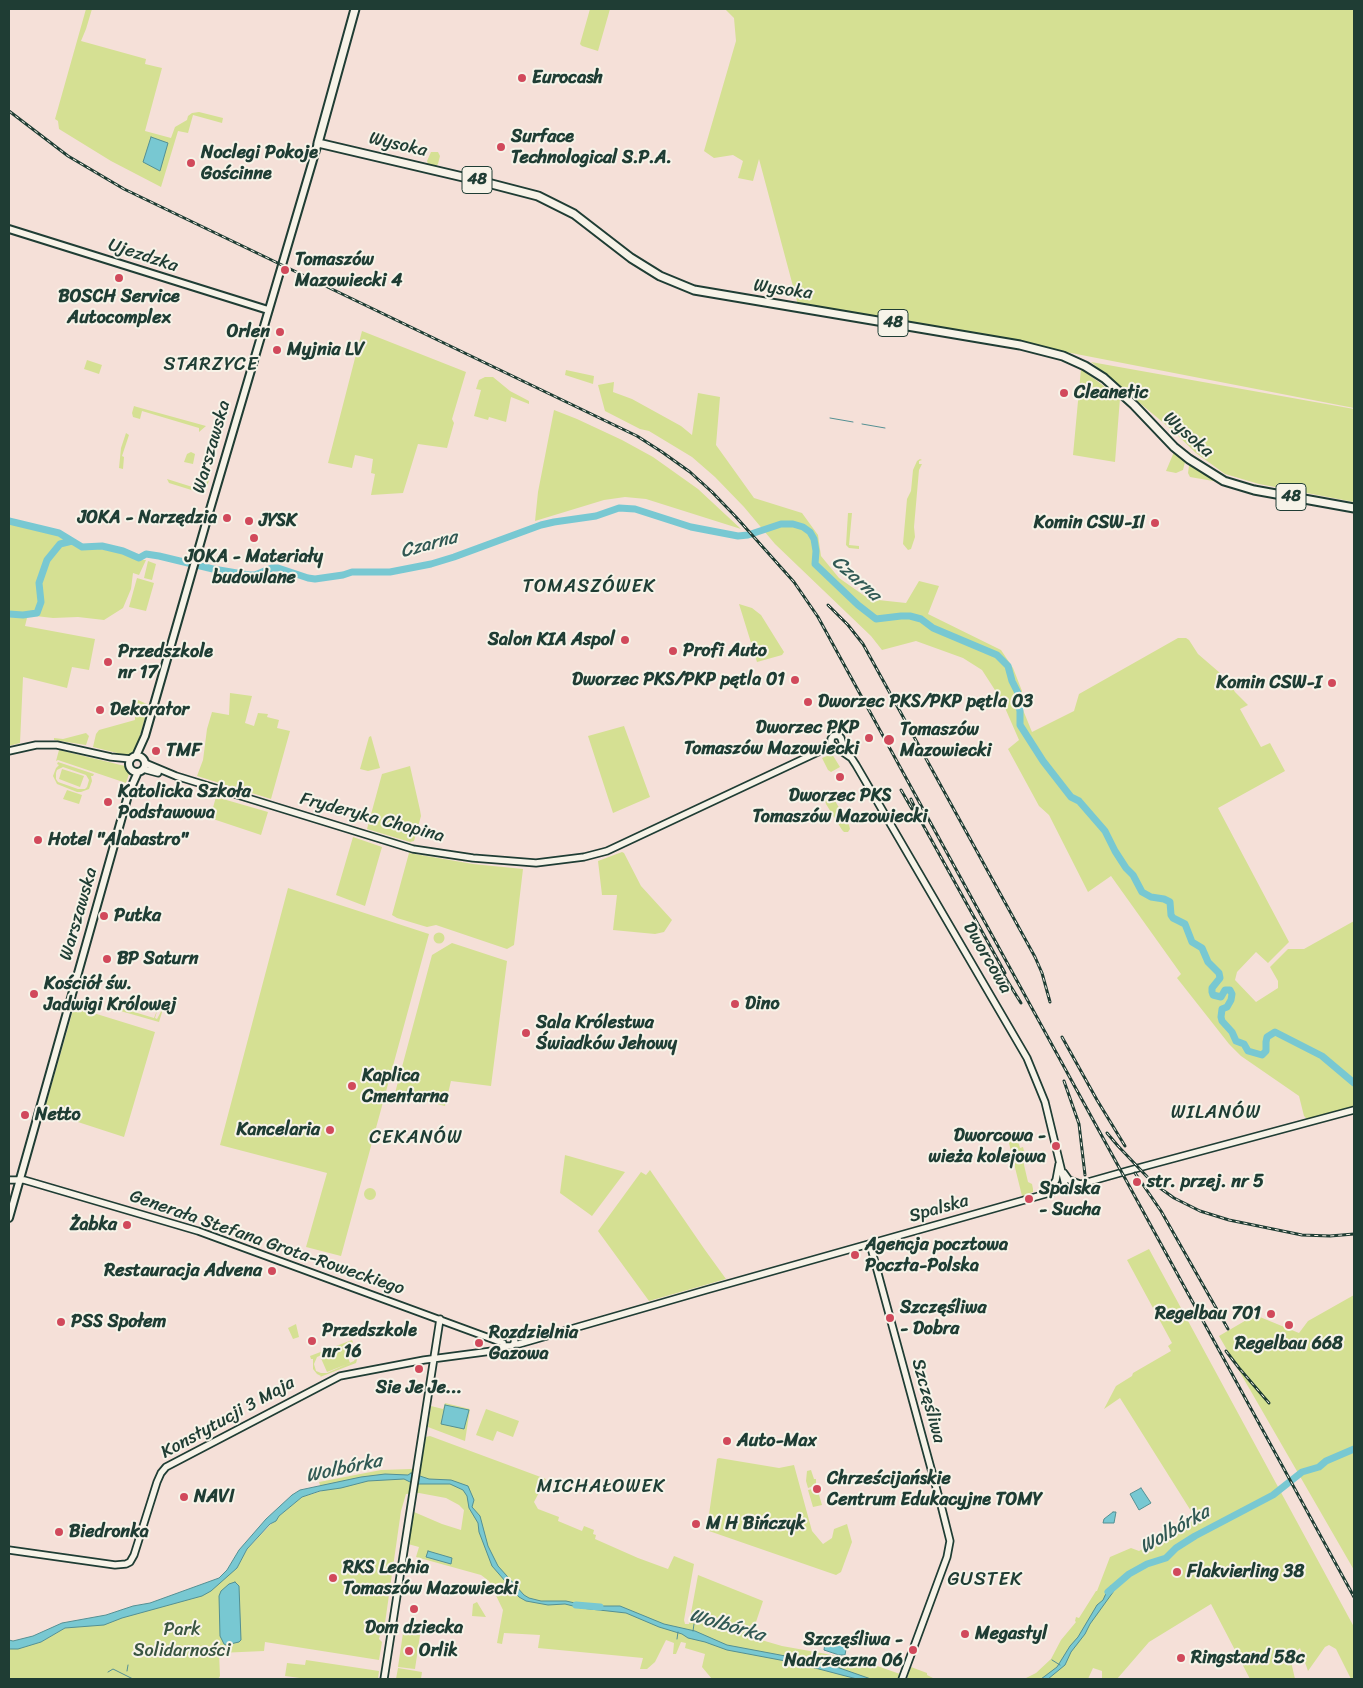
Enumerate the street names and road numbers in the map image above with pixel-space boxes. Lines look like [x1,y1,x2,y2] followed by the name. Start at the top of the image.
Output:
[367,128,429,162] street label: Wysoka
[462,166,492,194] road number: 48
[105,235,181,277] street label: Ujezdzka
[752,275,814,305] street label: Wysoka
[878,309,908,336] road number: 48
[188,398,236,496] street label: Warszawska
[1159,407,1217,463] street label: Wysoka
[1276,484,1306,511] road number: 48
[298,788,446,848] street label: Fryderyka Chopina
[55,865,103,963] street label: Warszawska
[958,918,1016,998] street label: Dworcowa
[127,1186,407,1300] street label: Generała Stefana Grota-Roweckiego
[907,1190,971,1228] street label: Spalska
[906,1356,950,1446] street label: Szczęśliwa
[157,1372,299,1464] street label: Konstytucji 3 Maja

